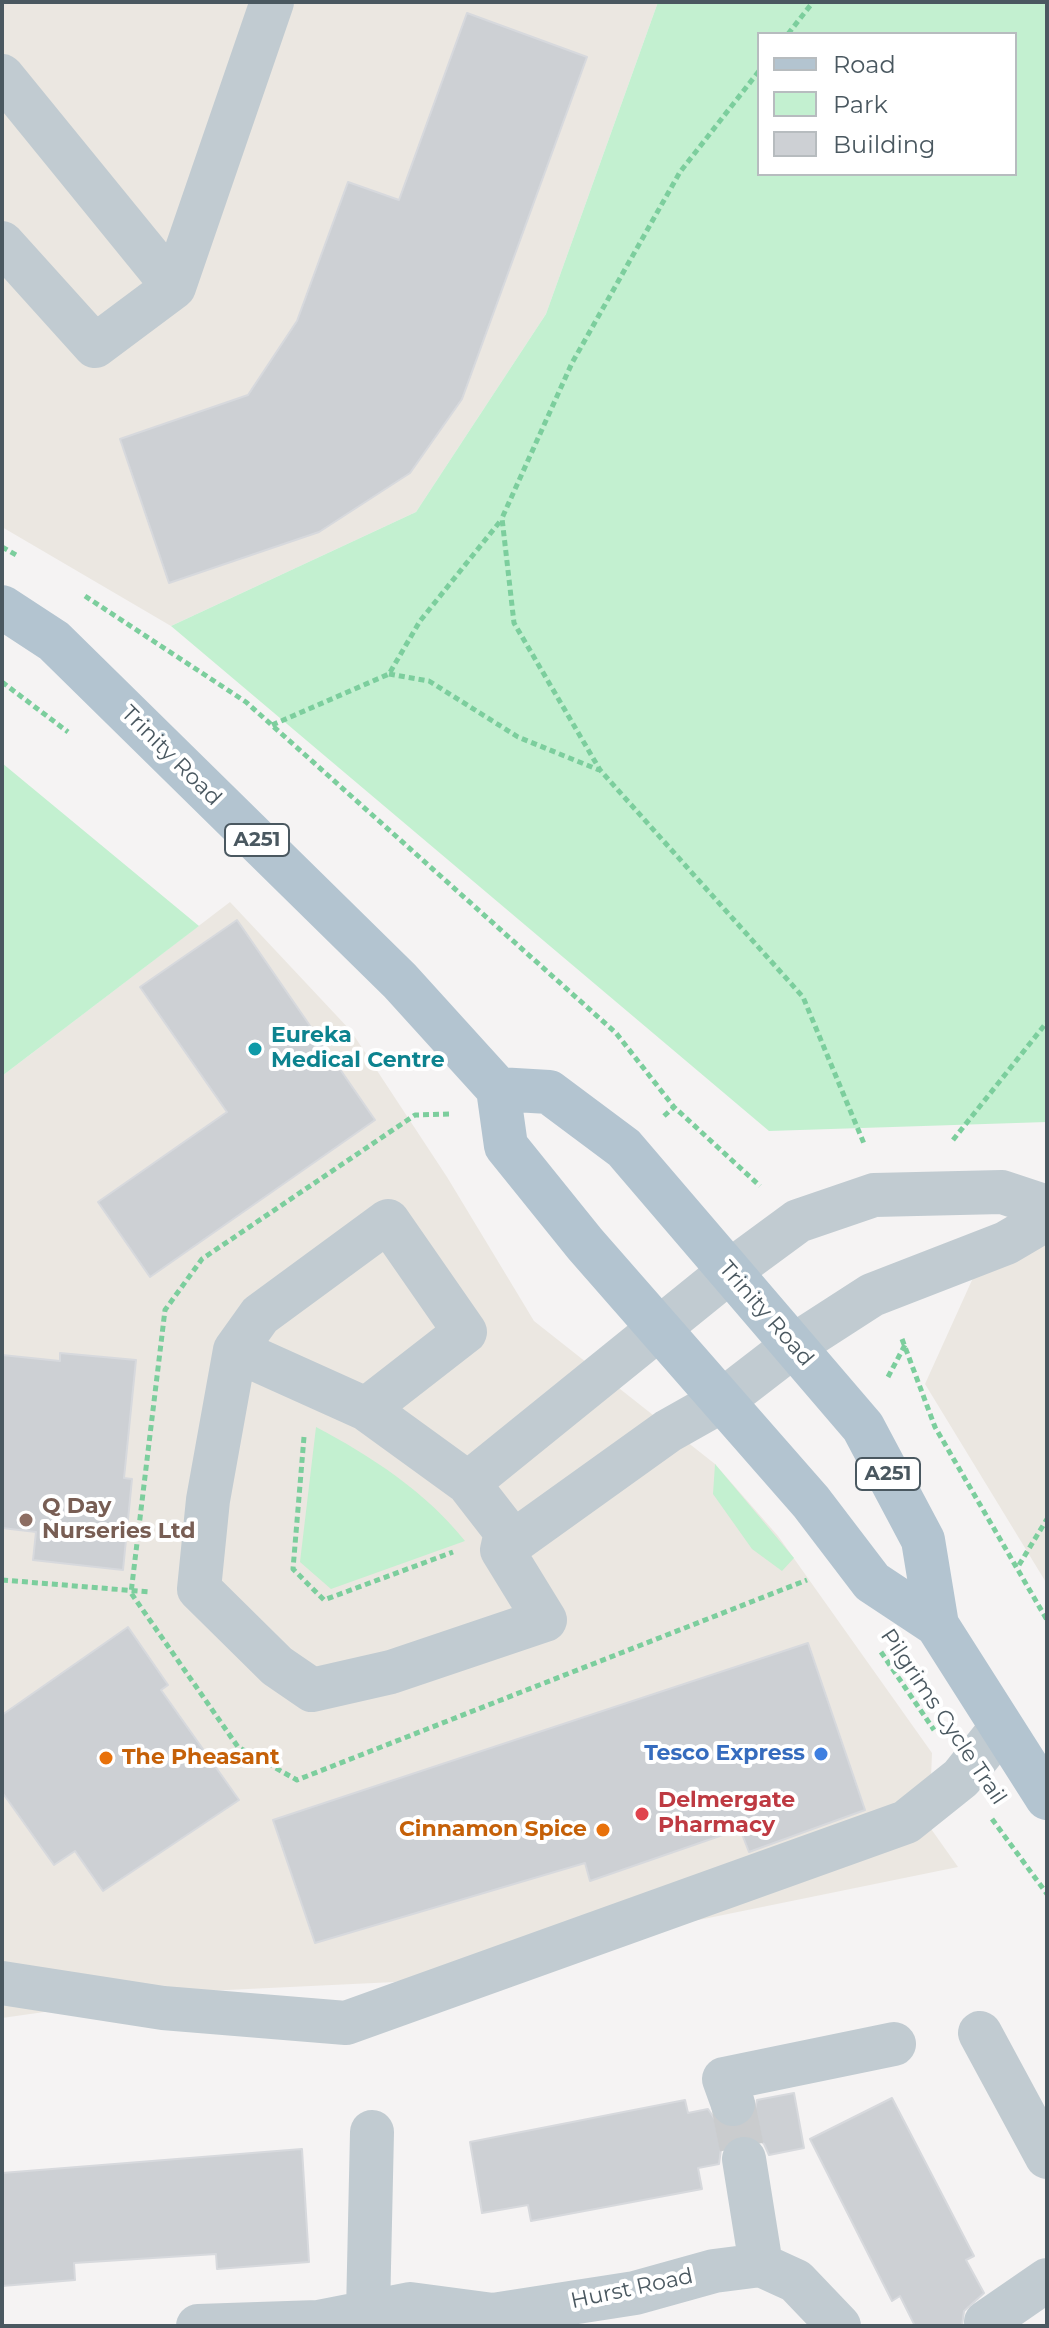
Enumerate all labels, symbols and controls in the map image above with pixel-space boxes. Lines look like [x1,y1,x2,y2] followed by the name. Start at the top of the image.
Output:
[757,32,1017,176] legend
[833,50,896,79] text: Road
[833,90,888,119] text: Park
[833,130,936,159] text: Building
[115,700,227,812] street label: Trinity Road
[225,824,289,856] road number: A251
[271,1023,445,1074] place label: Eureka Medical Centre
[246,1040,264,1058] marker: Eureka Medical Centre
[713,1256,819,1372] street label: Trinity Road
[856,1458,920,1490] road number: A251
[42,1494,195,1546] place label: Q Day Nurseries Ltd
[17,1511,35,1529] marker: Q Day Nurseries Ltd
[874,1624,1012,1810] street label: Pilgrims Cycle Trail
[644,1741,805,1767] place label: Tesco Express
[122,1745,280,1771] place label: The Pheasant
[812,1745,830,1763] marker: Tesco Express
[97,1749,115,1767] marker: The Pheasant
[658,1788,795,1840] place label: Delmergate Pharmacy
[633,1805,651,1823] marker: Delmergate Pharmacy
[399,1817,587,1843] place label: Cinnamon Spice
[594,1821,612,1839] marker: Cinnamon Spice
[568,2263,696,2315] street label: Hurst Road

